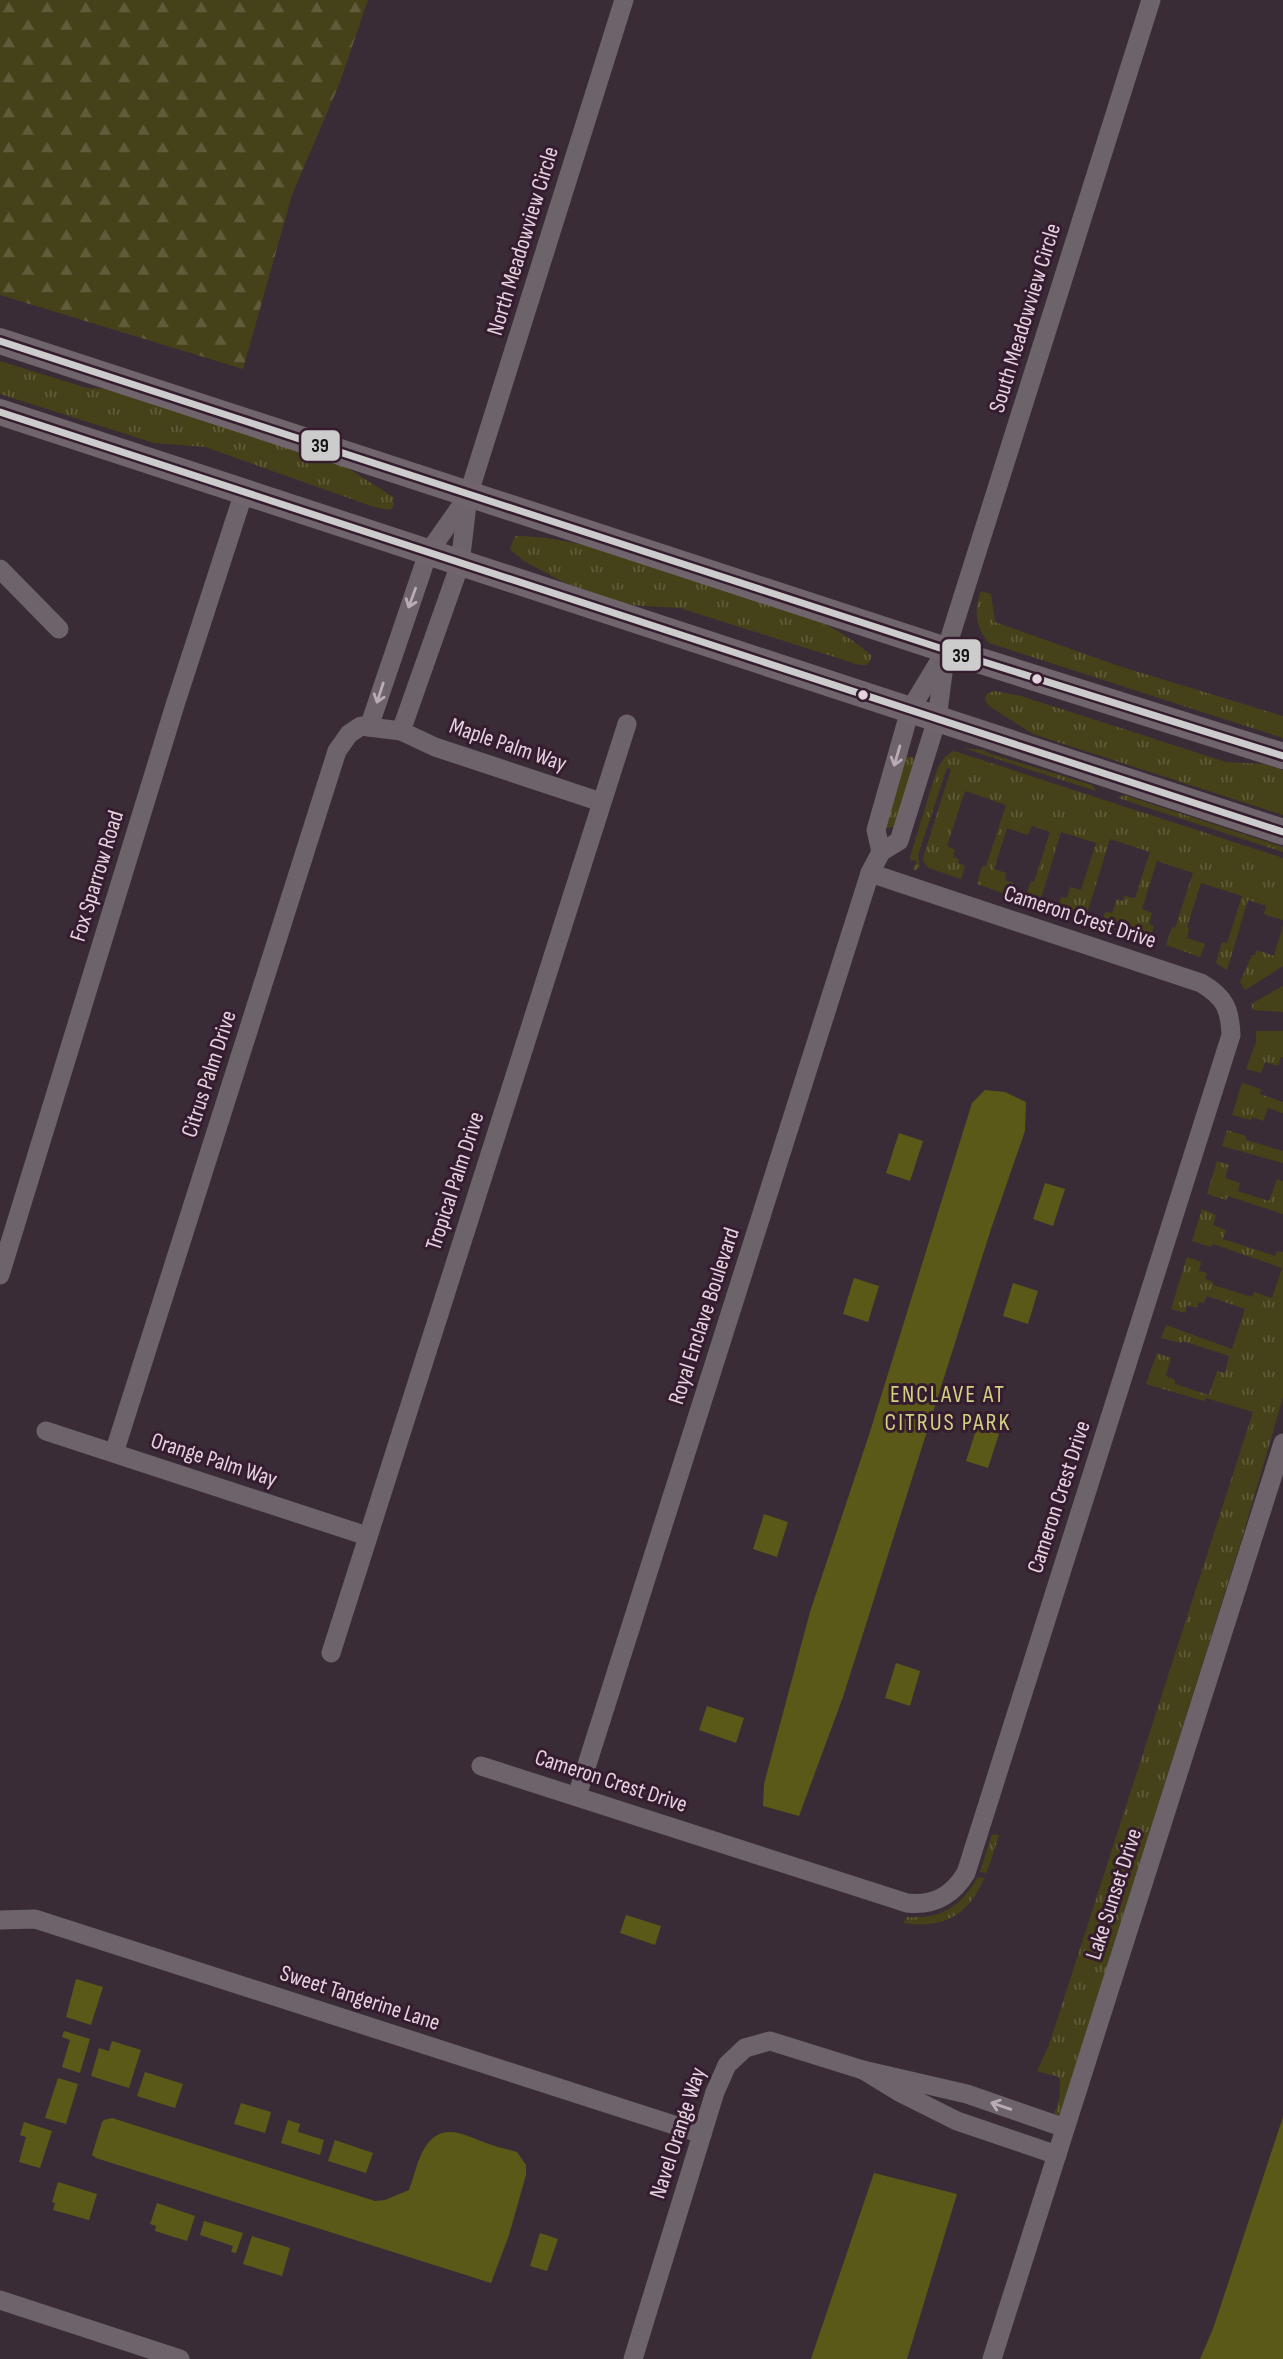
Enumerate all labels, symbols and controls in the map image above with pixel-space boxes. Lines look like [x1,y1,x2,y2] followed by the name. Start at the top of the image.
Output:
[481,143,565,339] street label: North Meadowview Circle
[983,220,1067,416] street label: South Meadowview Circle
[300,429,341,462] line badge: 39
[311,435,329,458] text: 39
[405,586,418,608] one-way arrow
[941,638,982,672] line badge: 39
[952,645,970,668] text: 39
[1030,672,1044,686] unlabelled marker
[372,682,385,704] one-way arrow
[856,688,870,702] unlabelled marker
[446,712,570,778] street label: Maple Palm Way
[890,745,903,767] one-way arrow
[64,807,130,945] street label: Fox Sparrow Road
[1000,879,1160,955] street label: Cameron Crest Drive
[175,1007,243,1141] street label: Citrus Palm Drive
[419,1108,491,1254] street label: Tropical Palm Drive
[662,1224,746,1408] street label: Royal Enclave Boulevard
[885,1380,1012,1437] district label: ENCLAVE AT CITRUS PARK
[1021,1417,1097,1577] street label: Cameron Crest Drive
[147,1426,281,1494] street label: Orange Palm Way
[531,1743,691,1819] street label: Cameron Crest Drive
[1080,1825,1148,1963] street label: Lake Sunset Drive
[276,1959,444,2037] street label: Sweet Tangerine Lane
[644,2064,712,2202] street label: Navel Orange Way
[990,2099,1012,2111] one-way arrow

